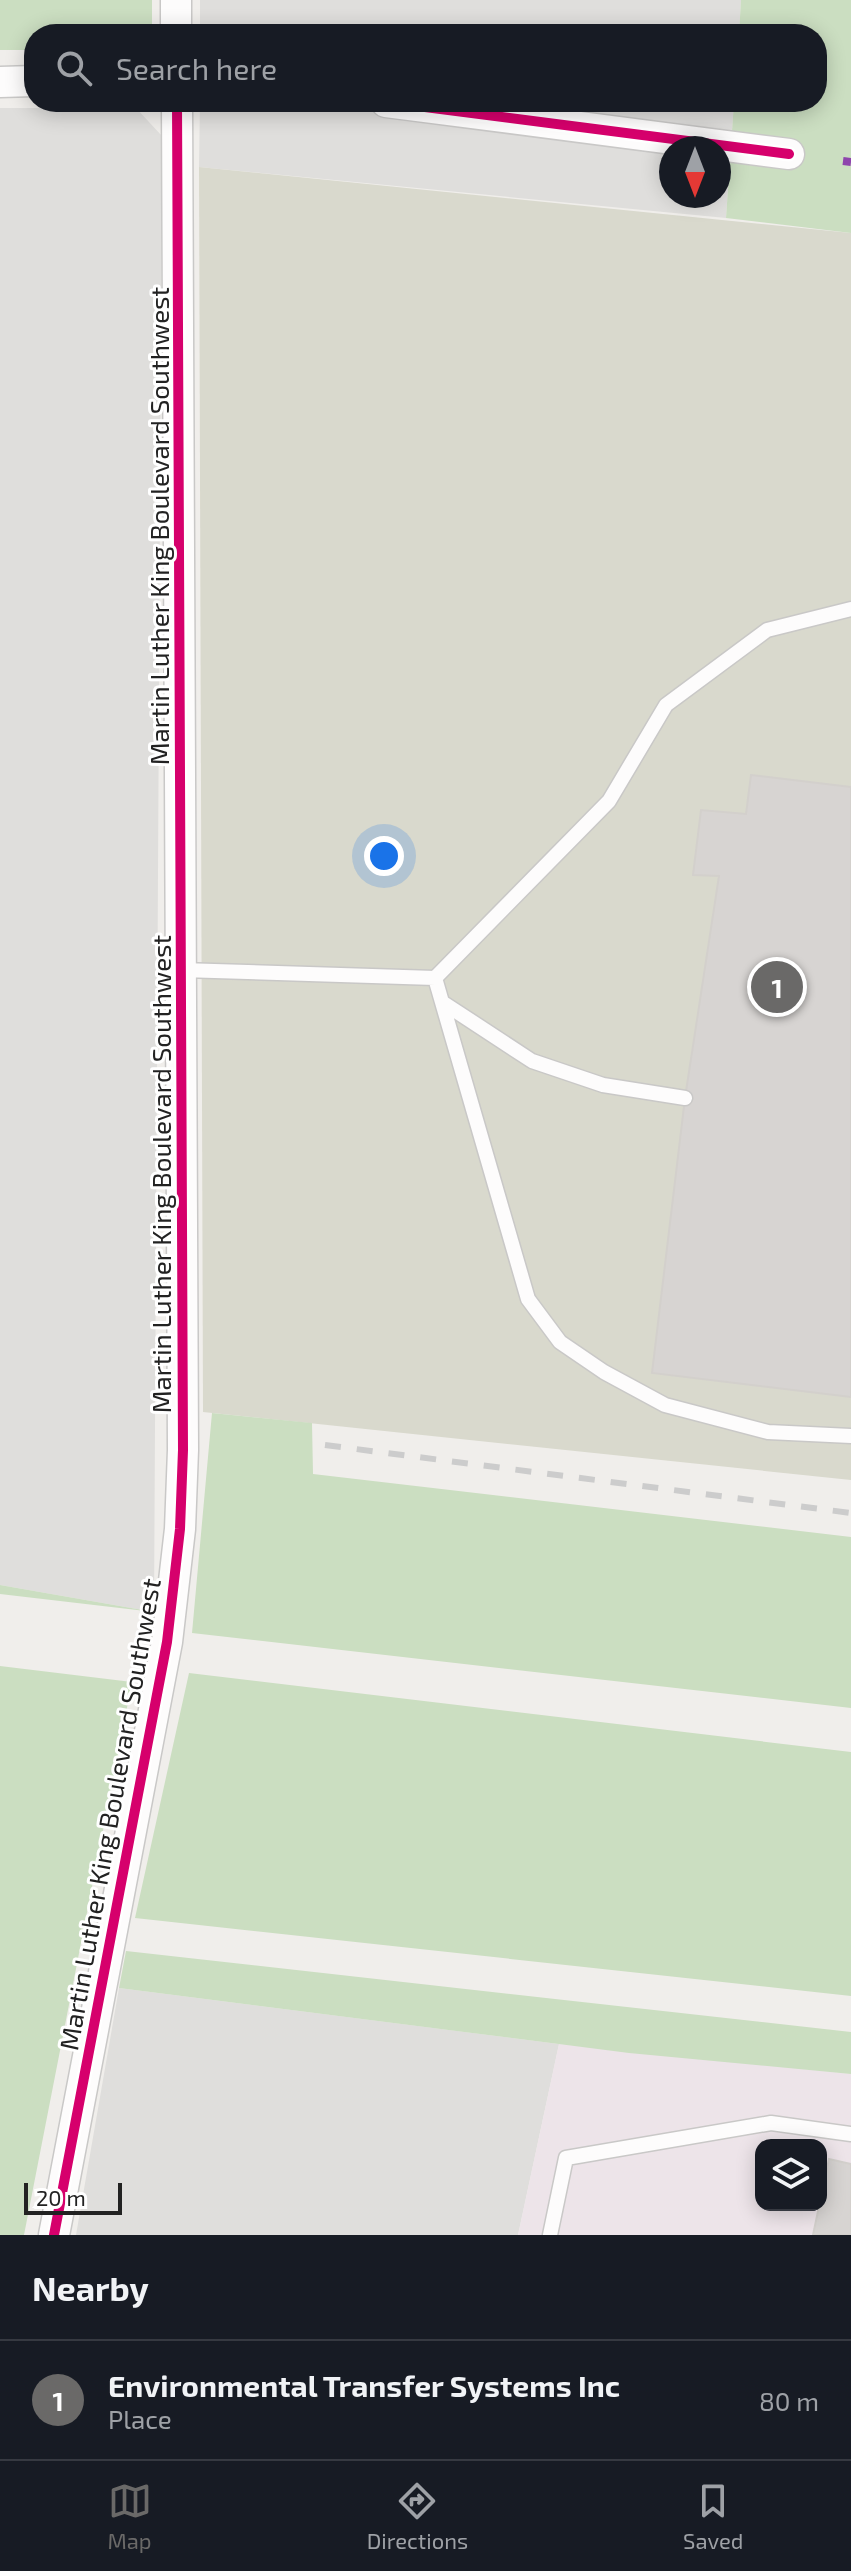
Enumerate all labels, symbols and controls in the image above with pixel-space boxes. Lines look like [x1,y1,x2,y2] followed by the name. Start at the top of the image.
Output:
[24,24,827,112] search box
[52,46,96,90] icon: search
[116,50,277,86] text: Search here
[659,136,731,208] north arrow
[143,287,174,765] street label: Martin Luther King Boulevard Southwest
[364,836,404,876] your location
[145,935,176,1413] street label: Martin Luther King Boulevard Southwest
[751,957,803,1017] pin: 1
[52,1576,166,2052] street label: Martin Luther King Boulevard Southwest
[755,2139,827,2211] map controls
[755,2139,827,2211] button: layers
[24,2179,122,2215] scale bar
[36,2184,86,2210] text: 20 m
[32,2267,149,2308] text: Nearby
[108,2367,620,2403] text: Environmental Transfer Systems Inc
[52,2385,64,2416] text: 1
[759,2385,819,2416] text: 80 m
[108,2403,172,2434] text: Place
[108,2479,152,2553] tab: Map
[367,2479,468,2553] tab: Directions
[683,2479,743,2553] tab: Saved

